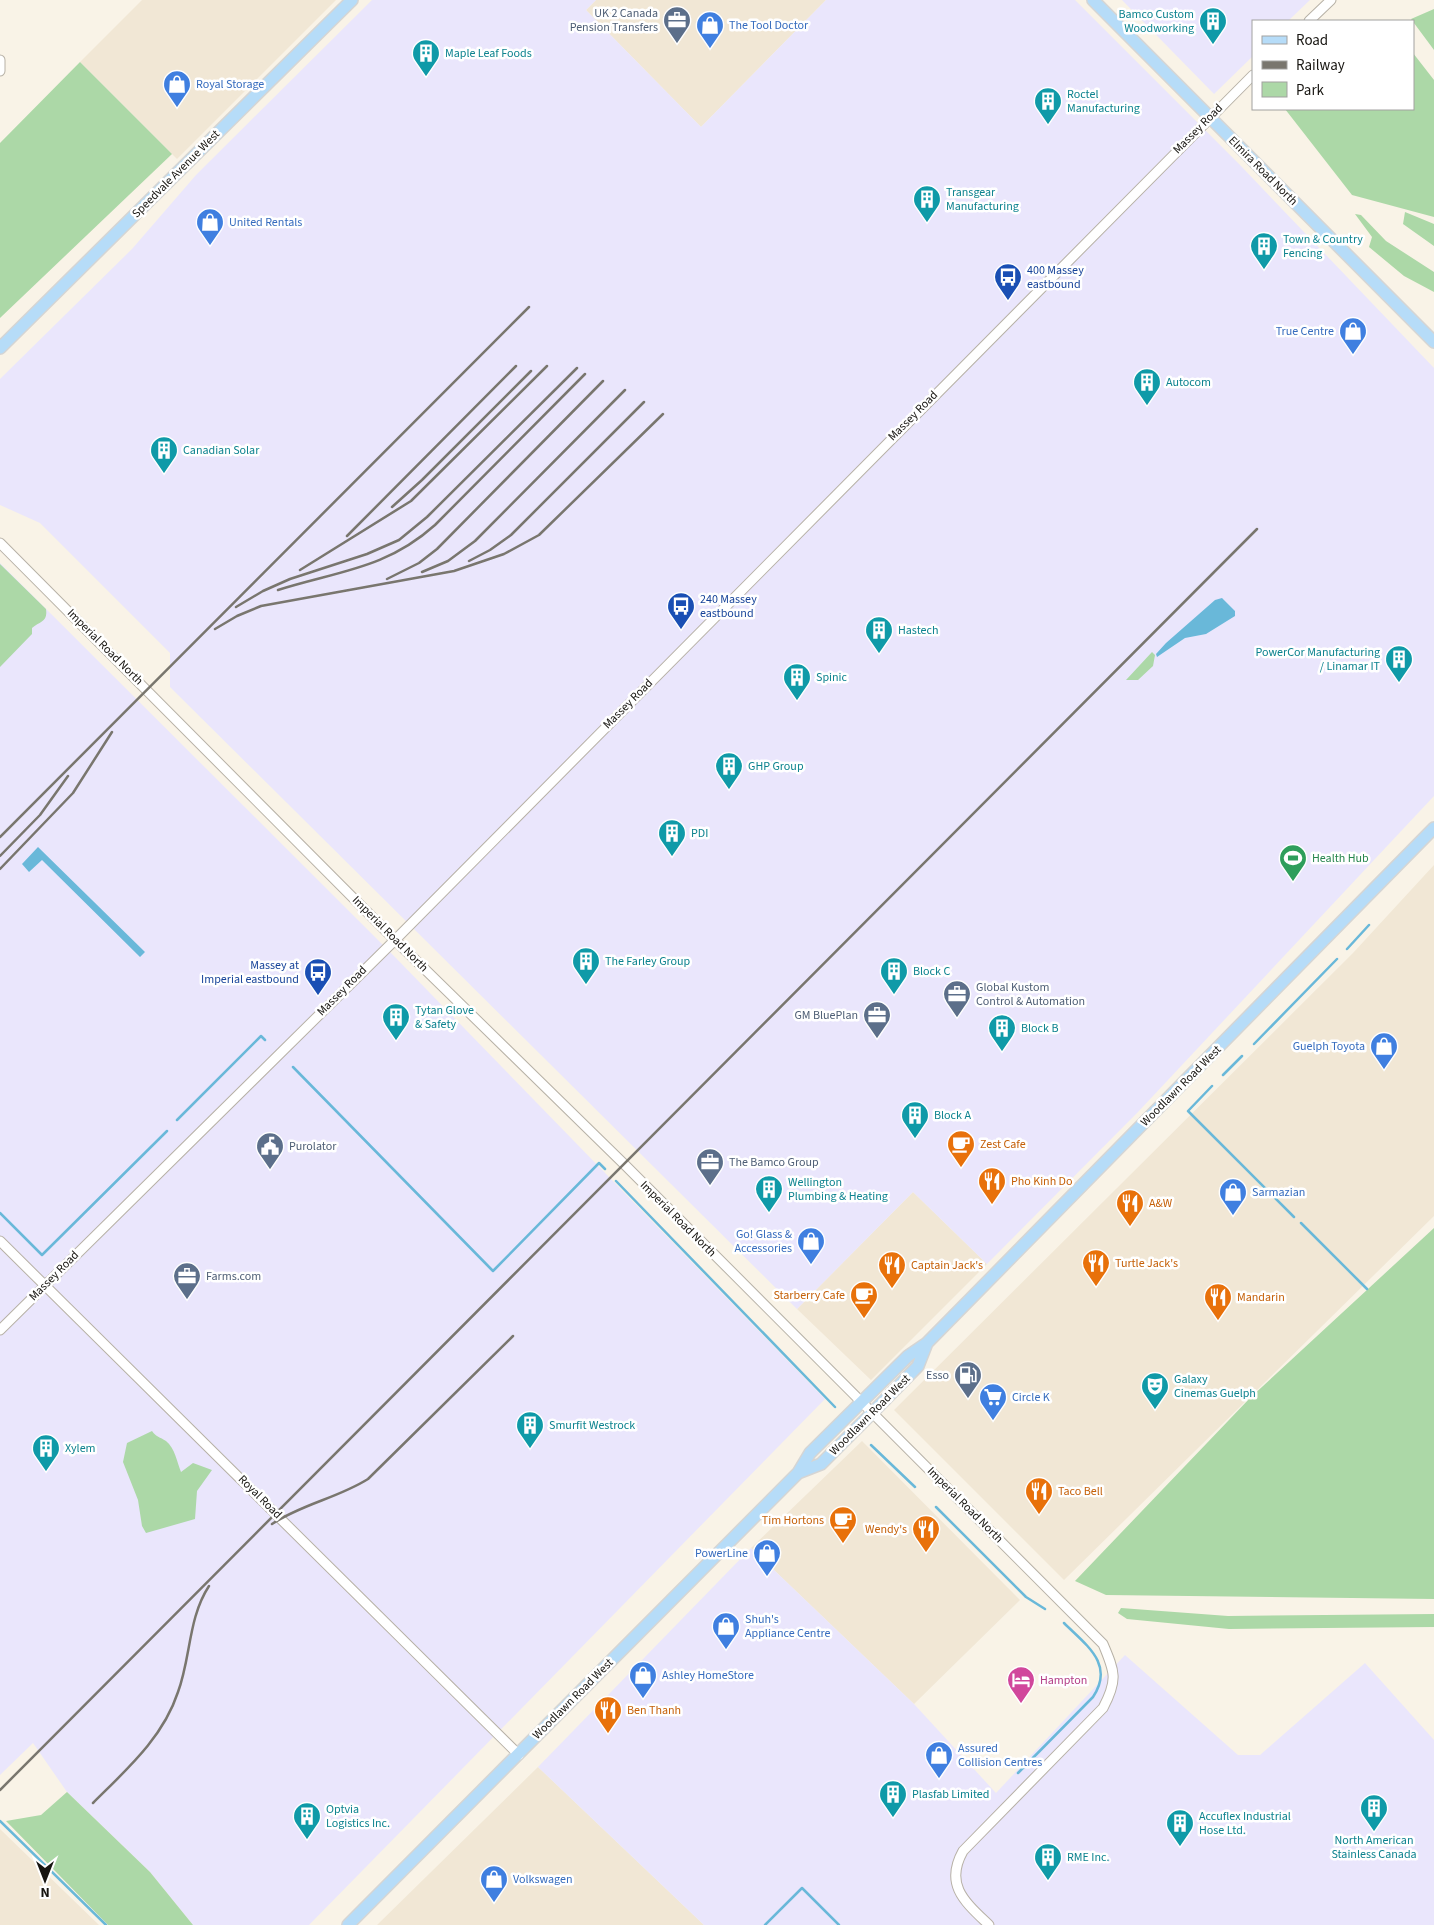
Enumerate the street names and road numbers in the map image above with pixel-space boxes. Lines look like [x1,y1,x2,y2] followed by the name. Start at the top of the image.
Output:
[1169,100,1227,158] street label: Massey Road
[128,126,224,222] street label: Speedvale Avenue West
[1225,133,1301,209] street label: Elmira Road North
[884,387,942,445] street label: Massey Road
[63,605,147,689] street label: Imperial Road North
[599,675,657,733] street label: Massey Road
[348,892,432,976] street label: Imperial Road North
[313,962,371,1020] street label: Massey Road
[1137,1042,1225,1130] street label: Woodlawn Road West
[636,1177,720,1261] street label: Imperial Road North
[25,1247,83,1305] street label: Massey Road
[826,1371,914,1459] street label: Woodlawn Road West
[923,1463,1007,1547] street label: Imperial Road North
[234,1471,286,1523] street label: Royal Road
[529,1655,617,1743] street label: Woodlawn Road West

